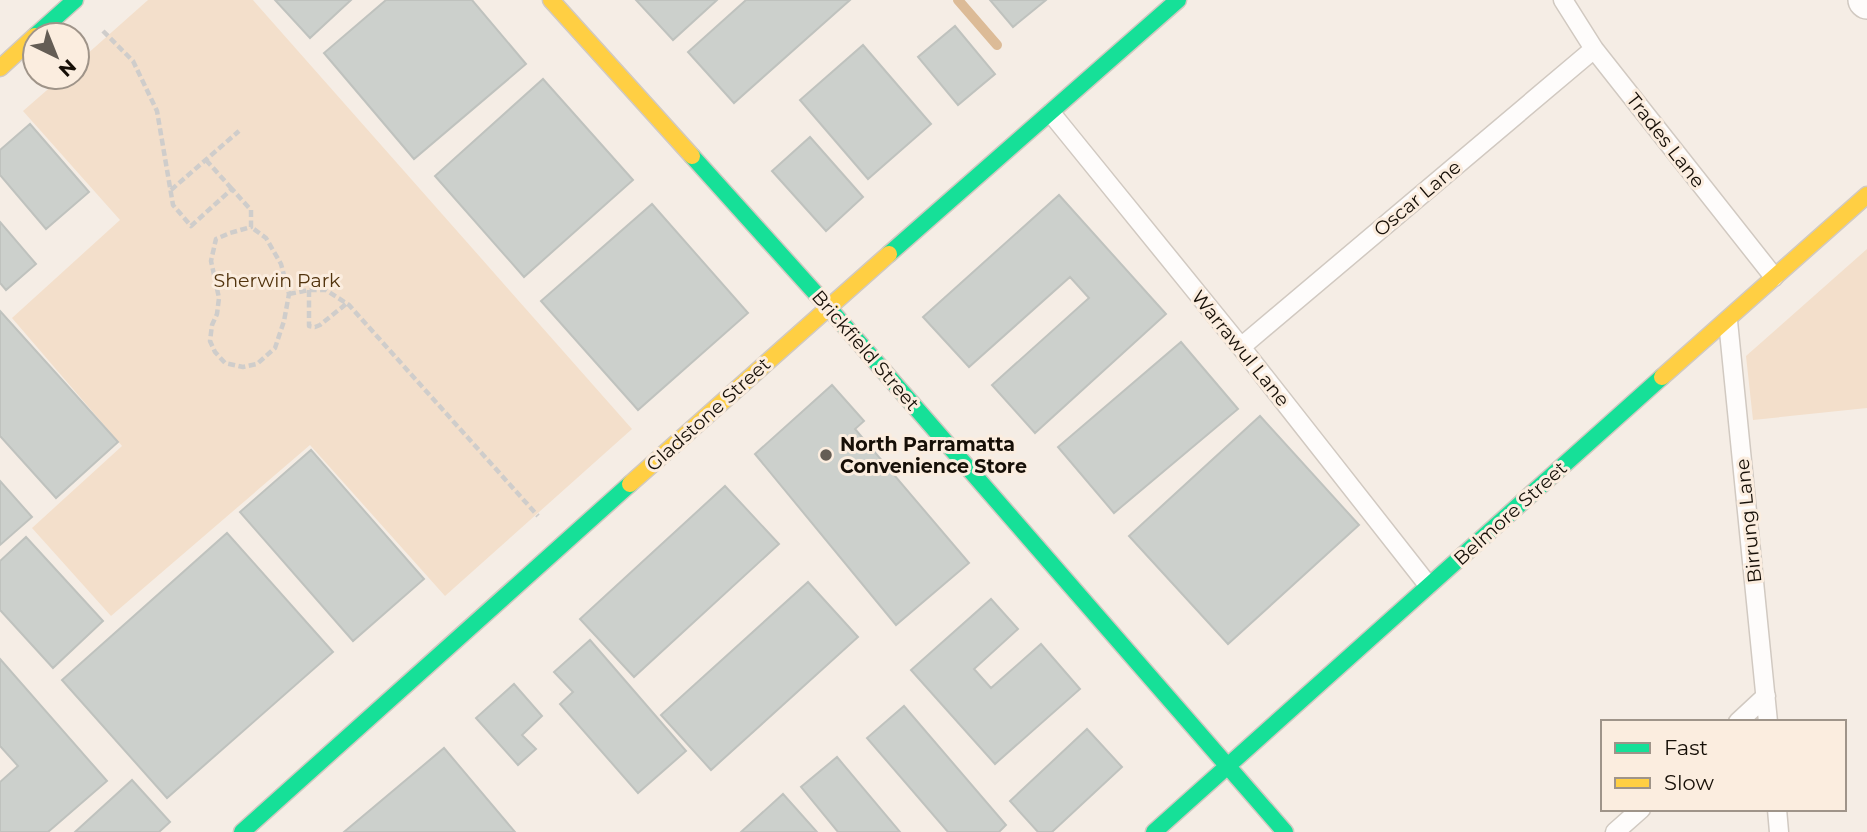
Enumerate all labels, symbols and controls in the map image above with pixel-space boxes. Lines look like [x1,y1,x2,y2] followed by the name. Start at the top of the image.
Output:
[21,21,91,91] north arrow
[54,54,81,82] text: N
[1621,88,1710,192] street label: Trades Lane
[1369,155,1465,241] street label: Oscar Lane
[214,269,341,292] park label: Sherwin Park
[807,285,924,416] street label: Brickfield Street
[1187,286,1295,411] street label: Warrawul Lane
[641,352,775,476] street label: Gladstone Street
[840,433,1027,478] place label: North Parramatta Convenience Store
[818,447,834,463] marker: North Parramatta Convenience Store
[1449,456,1572,570] street label: Belmore Street
[1731,458,1766,584] street label: Birrung Lane
[1601,720,1846,811] legend
[1664,735,1708,760] text: Fast
[1664,770,1714,795] text: Slow

